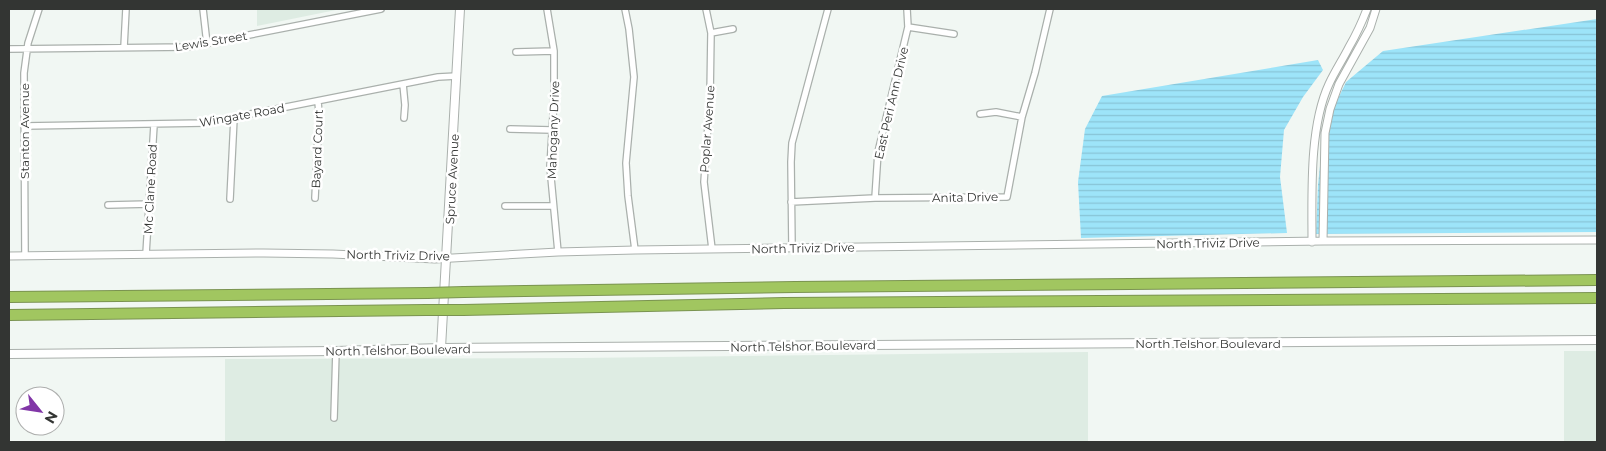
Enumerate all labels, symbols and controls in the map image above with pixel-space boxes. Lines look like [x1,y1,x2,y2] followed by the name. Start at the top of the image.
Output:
[174,28,248,54] street label: Lewis Street
[871,45,911,161] street label: East Peri Ann Drive
[544,81,562,179] street label: Mahogany Drive
[17,83,32,179] street label: Stanton Avenue
[696,85,718,173] street label: Poplar Avenue
[198,100,286,130] street label: Wingate Road
[308,109,326,189] street label: Bayard Court
[442,133,462,225] street label: Spruce Avenue
[140,144,160,234] street label: Mc Clane Road
[932,189,998,205] street label: Anita Drive
[1156,235,1260,251] street label: North Triviz Drive
[751,240,855,256] street label: North Triviz Drive
[346,247,450,263] street label: North Triviz Drive
[1135,336,1281,351] street label: North Telshor Boulevard
[730,337,876,355] street label: North Telshor Boulevard
[325,341,471,359] street label: North Telshor Boulevard
[15,386,65,436] north arrow
[41,408,62,427] text: N

